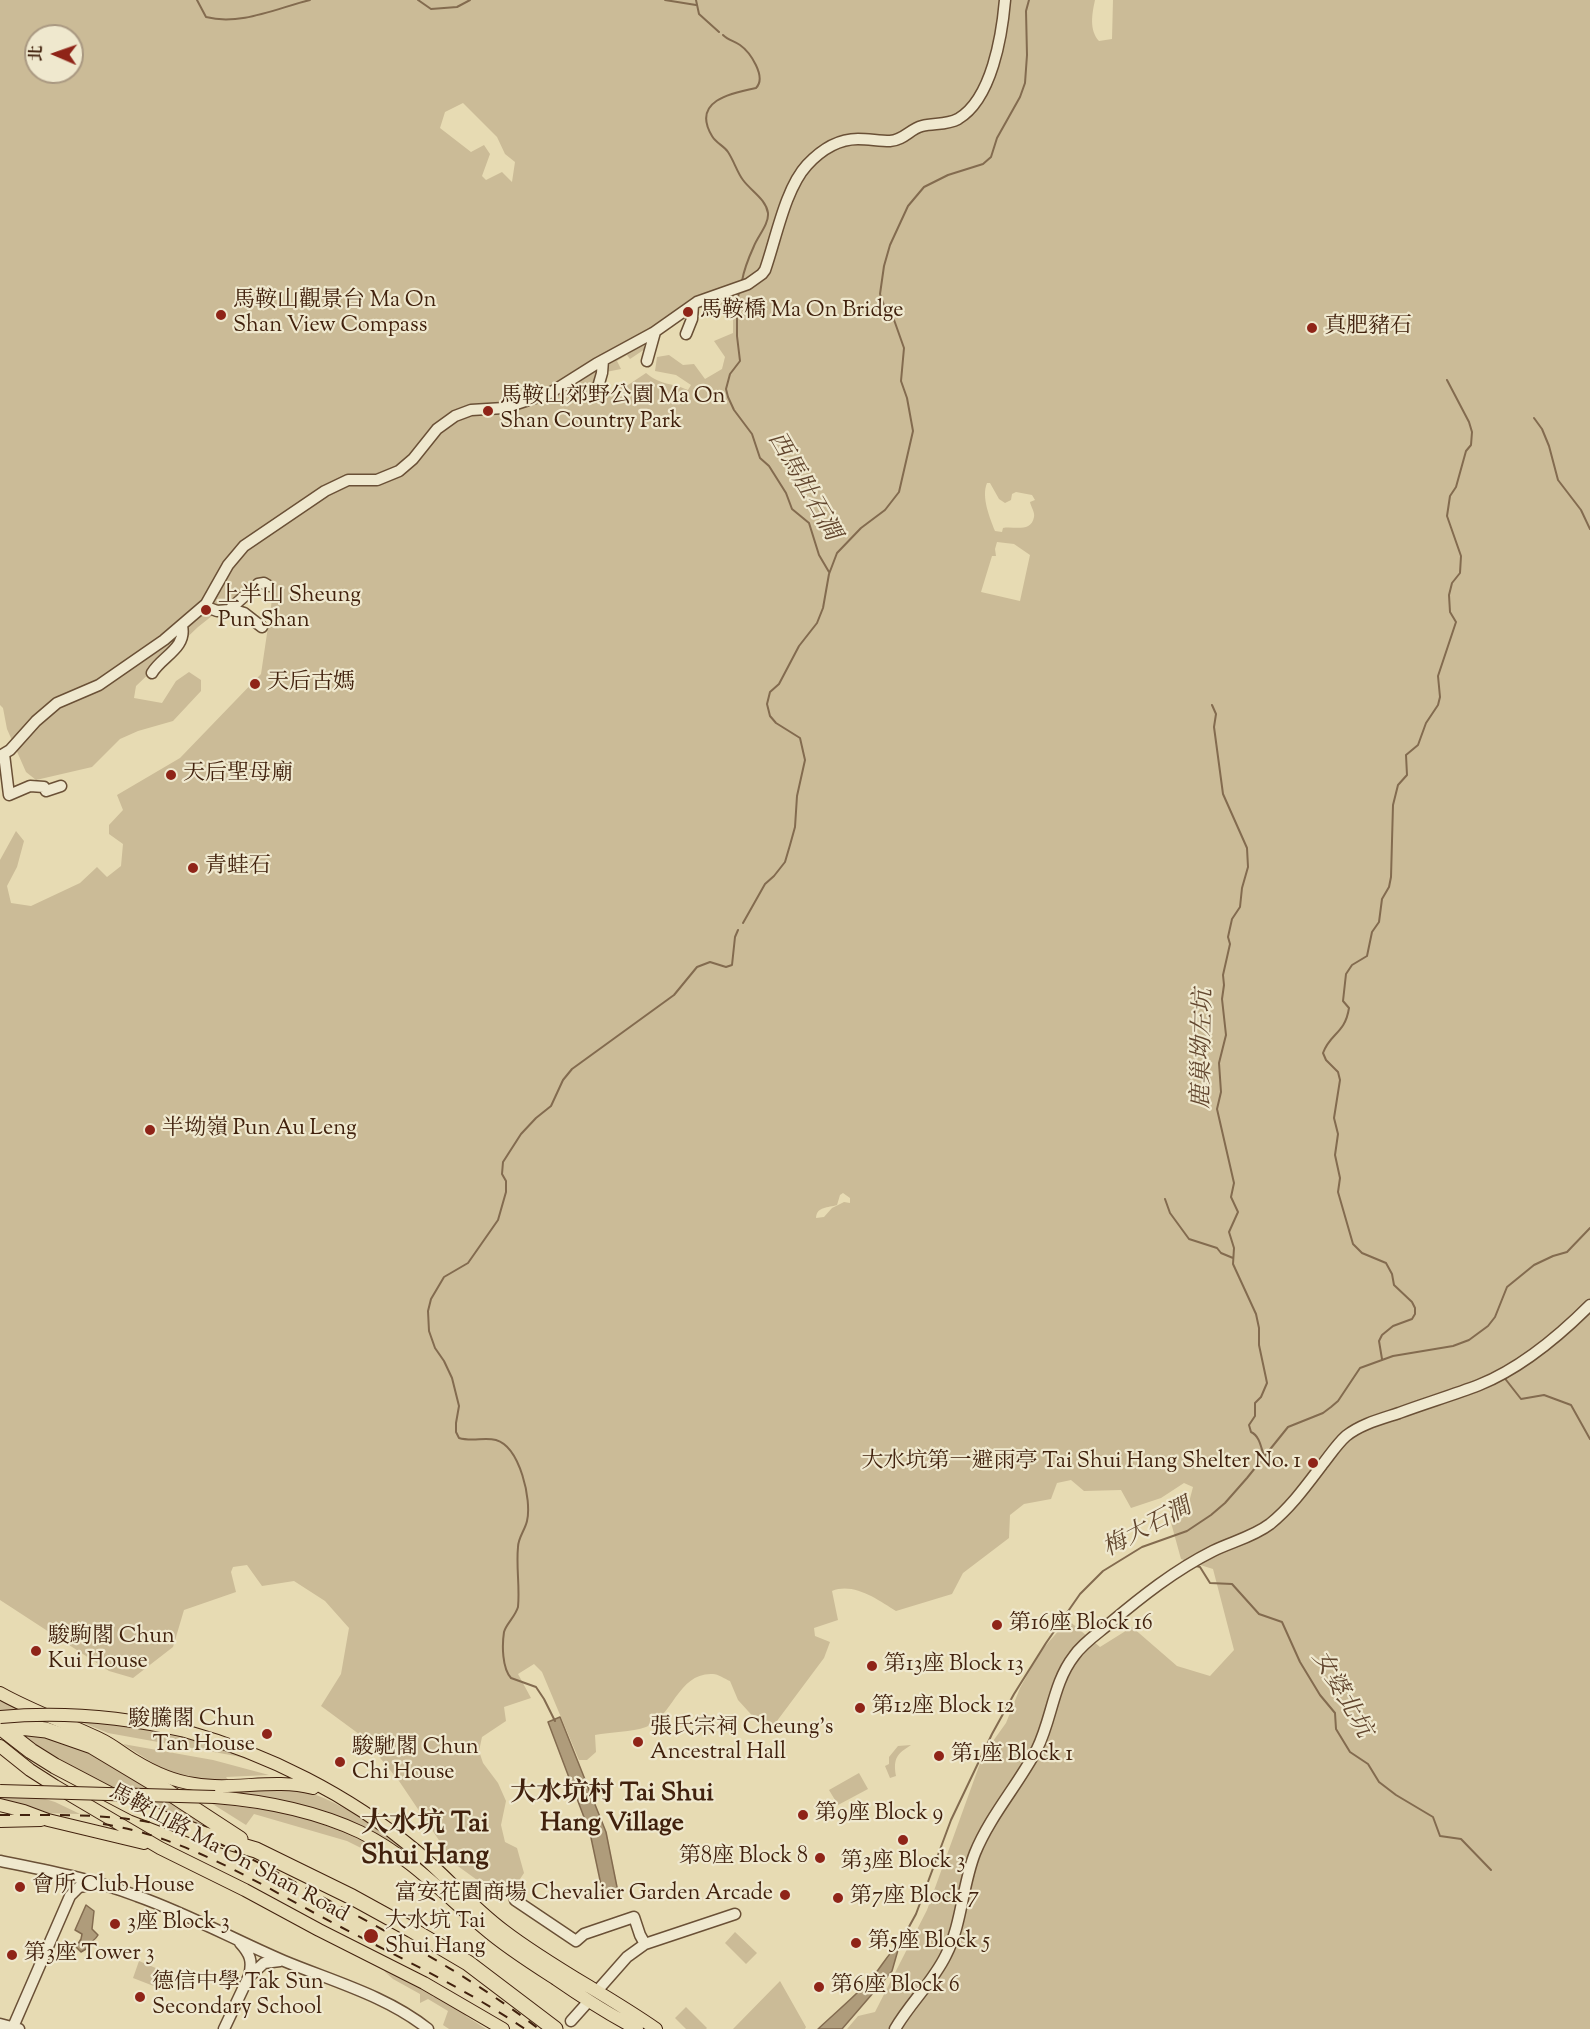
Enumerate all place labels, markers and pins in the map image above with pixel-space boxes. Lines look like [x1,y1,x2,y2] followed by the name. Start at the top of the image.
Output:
[233,289,436,340] place label: 馬鞍山觀景台 Ma On Shan View Compass
[700,299,904,325] place label: 馬鞍橋 Ma On Bridge
[681,305,695,319] marker: 馬鞍橋 Ma On Bridge
[214,308,228,322] marker: 馬鞍山觀景台 Ma On Shan View Compass
[1324,315,1412,341] place label: 真肥豬石
[1305,321,1319,335] marker: 真肥豬石
[500,385,725,436] place label: 馬鞍山郊野公園 Ma On Shan Country Park
[481,404,495,418] marker: 馬鞍山郊野公園 Ma On Shan Country Park
[218,584,361,636] place label: 上半山 Sheung Pun Shan
[199,603,213,617] marker: 上半山 Sheung Pun Shan
[267,671,355,697] place label: 天后古媽
[248,677,262,691] marker: 天后古媽
[183,762,293,788] place label: 天后聖母廟
[164,768,178,782] marker: 天后聖母廟
[205,855,271,881] place label: 青蛙石
[186,861,200,875] marker: 青蛙石
[162,1117,357,1143] place label: 半坳嶺 Pun Au Leng
[143,1123,157,1137] marker: 半坳嶺 Pun Au Leng
[862,1450,1301,1476] place label: 大水坑第一避雨亭 Tai Shui Hang Shelter No. 1
[1306,1456,1320,1470] marker: 大水坑第一避雨亭 Tai Shui Hang Shelter No. 1
[1009,1612,1153,1638] place label: 第16座 Block 16
[990,1618,1004,1632] marker: 第16座 Block 16
[48,1625,175,1676] place label: 駿駒閣 Chun Kui House
[29,1644,43,1658] marker: 駿駒閣 Chun Kui House
[884,1653,1024,1679] place label: 第13座 Block 13
[865,1659,879,1673] marker: 第13座 Block 13
[872,1695,1014,1721] place label: 第12座 Block 12
[853,1701,867,1715] marker: 第12座 Block 12
[128,1708,255,1760] place label: 駿騰閣 Chun Tan House
[650,1716,833,1768] place label: 張氏宗祠 Cheung's Ancestral Hall
[260,1727,274,1741] marker: 駿騰閣 Chun Tan House
[631,1735,645,1749] marker: 張氏宗祠 Cheung's Ancestral Hall
[352,1736,479,1788] place label: 駿馳閣 Chun Chi House
[951,1743,1073,1769] place label: 第1座 Block 1
[932,1749,946,1763] marker: 第1座 Block 1
[333,1755,347,1769] marker: 駿馳閣 Chun Chi House
[815,1802,943,1828] place label: 第9座 Block 9
[796,1808,810,1822] marker: 第9座 Block 9
[896,1833,910,1847] marker: 第3座 Block 3
[679,1845,808,1871] place label: 第8座 Block 8
[841,1850,965,1876] place label: 第3座 Block 3
[813,1851,827,1865] marker: 第8座 Block 8
[32,1874,195,1900] place label: 會所 Club House
[13,1880,27,1894] marker: 會所 Club House
[395,1882,773,1908] place label: 富安花園商場 Chevalier Garden Arcade
[850,1885,979,1911] place label: 第7座 Block 7
[778,1888,792,1902] marker: 富安花園商場 Chevalier Garden Arcade
[831,1891,845,1905] marker: 第7座 Block 7
[385,1910,486,1962] place label: 大水坑 Tai Shui Hang
[127,1911,230,1937] place label: 3座 Block 3
[108,1917,122,1931] marker: 3座 Block 3
[362,1927,380,1945] marker: 大水坑 Tai Shui Hang
[868,1930,990,1956] place label: 第5座 Block 5
[849,1936,863,1950] marker: 第5座 Block 5
[24,1942,154,1968] place label: 第3座 Tower 3
[5,1948,19,1962] marker: 第3座 Tower 3
[152,1971,324,2023] place label: 德信中學 Tak Sun Secondary School
[831,1974,960,2000] place label: 第6座 Block 6
[812,1980,826,1994] marker: 第6座 Block 6
[133,1990,147,2004] marker: 德信中學 Tak Sun Secondary School

